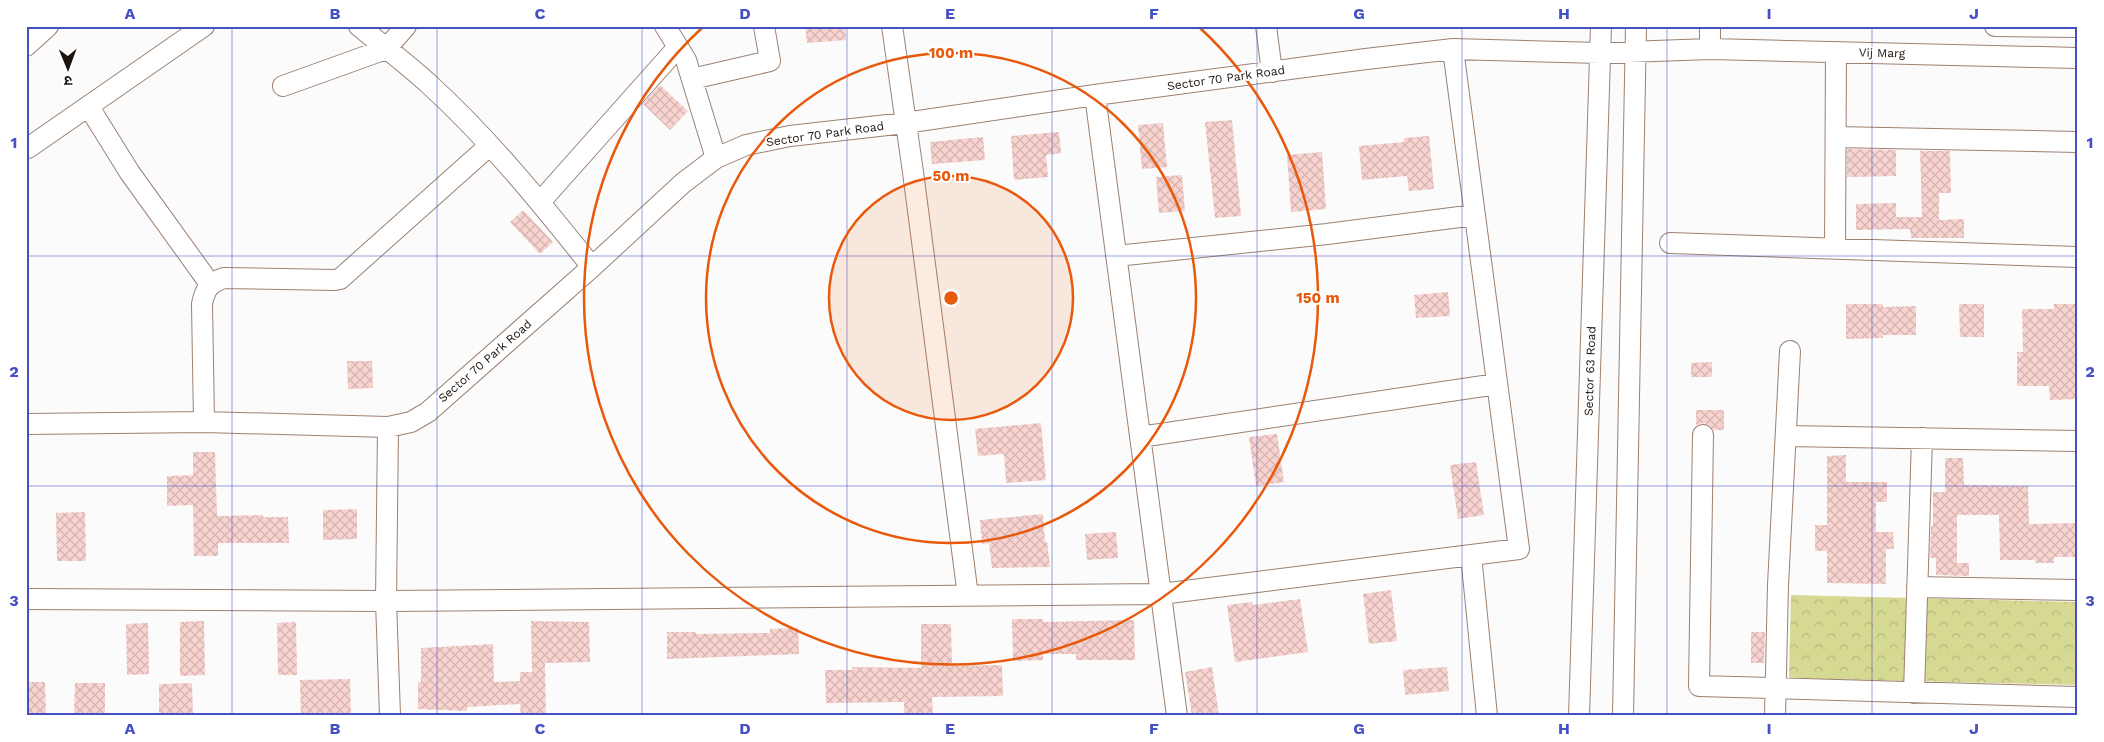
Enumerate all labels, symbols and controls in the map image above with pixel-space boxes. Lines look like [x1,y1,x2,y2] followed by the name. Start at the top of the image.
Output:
[125,4,136,23] text: A
[330,4,341,23] text: B
[535,4,546,23] text: C
[739,4,751,23] text: D
[945,4,955,23] text: E
[1149,4,1159,23] text: F
[1353,4,1365,23] text: G
[1558,4,1570,23] text: H
[1766,4,1772,23] text: I
[1969,4,1979,23] text: J
[42,42,92,92] north arrow
[929,44,973,62] text: 100 m
[1859,46,1906,60] street label: Vij Marg
[1166,63,1286,93] street label: Sector 70 Park Road
[63,73,72,89] text: उ
[765,119,885,149] street label: Sector 70 Park Road
[11,133,17,152] text: 1
[2087,133,2093,152] text: 1
[933,167,969,185] text: 50 m
[942,289,960,307] centre of rings
[1296,289,1340,307] text: 150 m
[436,317,534,405] street label: Sector 70 Park Road
[1581,326,1599,416] street label: Sector 63 Road
[9,362,19,381] text: 2
[2085,362,2095,381] text: 2
[9,591,19,610] text: 3
[2085,591,2095,610] text: 3
[125,719,136,738] text: A
[330,719,341,738] text: B
[535,719,546,738] text: C
[739,719,751,738] text: D
[945,719,955,738] text: E
[1149,719,1159,738] text: F
[1353,719,1365,738] text: G
[1558,719,1570,738] text: H
[1766,719,1772,738] text: I
[1969,719,1979,738] text: J

